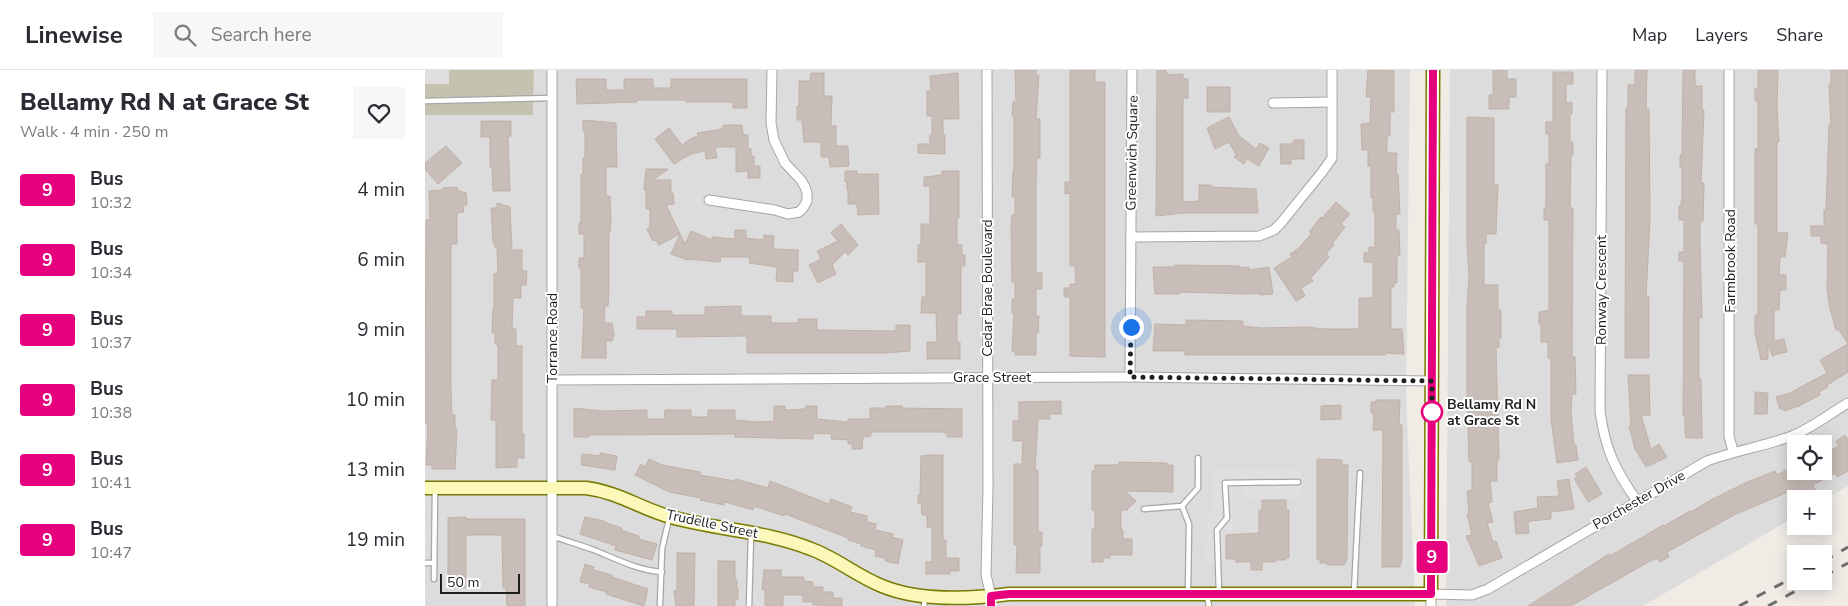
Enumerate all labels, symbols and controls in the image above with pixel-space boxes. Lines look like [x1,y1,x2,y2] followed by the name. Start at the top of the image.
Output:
[153,12,503,57] search box
[25,19,123,51] text: Linewise
[171,21,199,49] icon: search
[211,22,312,48] text: Search here
[1632,23,1667,47] text: Map
[1695,23,1748,47] text: Layers
[1776,23,1823,47] text: Share
[20,86,309,118] text: Bellamy Rd N at Grace St
[353,87,405,139] button: heart
[1121,95,1143,211] street label: Greenwich Square
[20,121,168,143] text: Walk · 4 min · 250 m
[90,166,123,192] text: Bus
[357,177,405,203] text: 4 min
[42,178,53,202] text: 9
[90,192,132,214] text: 10:32
[1721,209,1740,313] street label: Farmbrook Road
[978,219,997,357] street label: Cedar Brae Boulevard
[1592,235,1611,345] street label: Ronway Crescent
[90,236,123,262] text: Bus
[357,247,405,273] text: 6 min
[42,248,53,272] text: 9
[90,262,132,284] text: 10:34
[543,293,562,383] street label: Torrance Road
[90,306,123,332] text: Bus
[1119,315,1144,340] your location
[357,317,405,343] text: 9 min
[42,318,53,342] text: 9
[90,332,132,354] text: 10:37
[953,368,1031,387] street label: Grace Street
[90,376,123,402] text: Bus
[346,387,405,413] text: 10 min
[42,388,53,412] text: 9
[1447,395,1536,430] place label: Bellamy Rd N at Grace St
[1421,401,1443,423] marker: Bellamy Rd N at Grace St
[90,402,132,424] text: 10:38
[1787,435,1832,590] map controls
[1787,435,1832,480] button: locate
[90,446,123,472] text: Bus
[346,457,405,483] text: 13 min
[42,458,53,482] text: 9
[1589,466,1689,534] street label: Porchester Drive
[90,472,132,494] text: 10:41
[1787,490,1832,535] button: +
[664,505,760,543] street label: Trudelle Street
[90,516,123,542] text: Bus
[346,527,405,553] text: 19 min
[42,528,53,552] text: 9
[1416,541,1448,573] line badge: 9
[90,542,132,564] text: 10:47
[1427,545,1437,569] text: 9
[1787,545,1832,590] button: −
[440,571,520,594] scale bar
[447,573,479,592] text: 50 m

